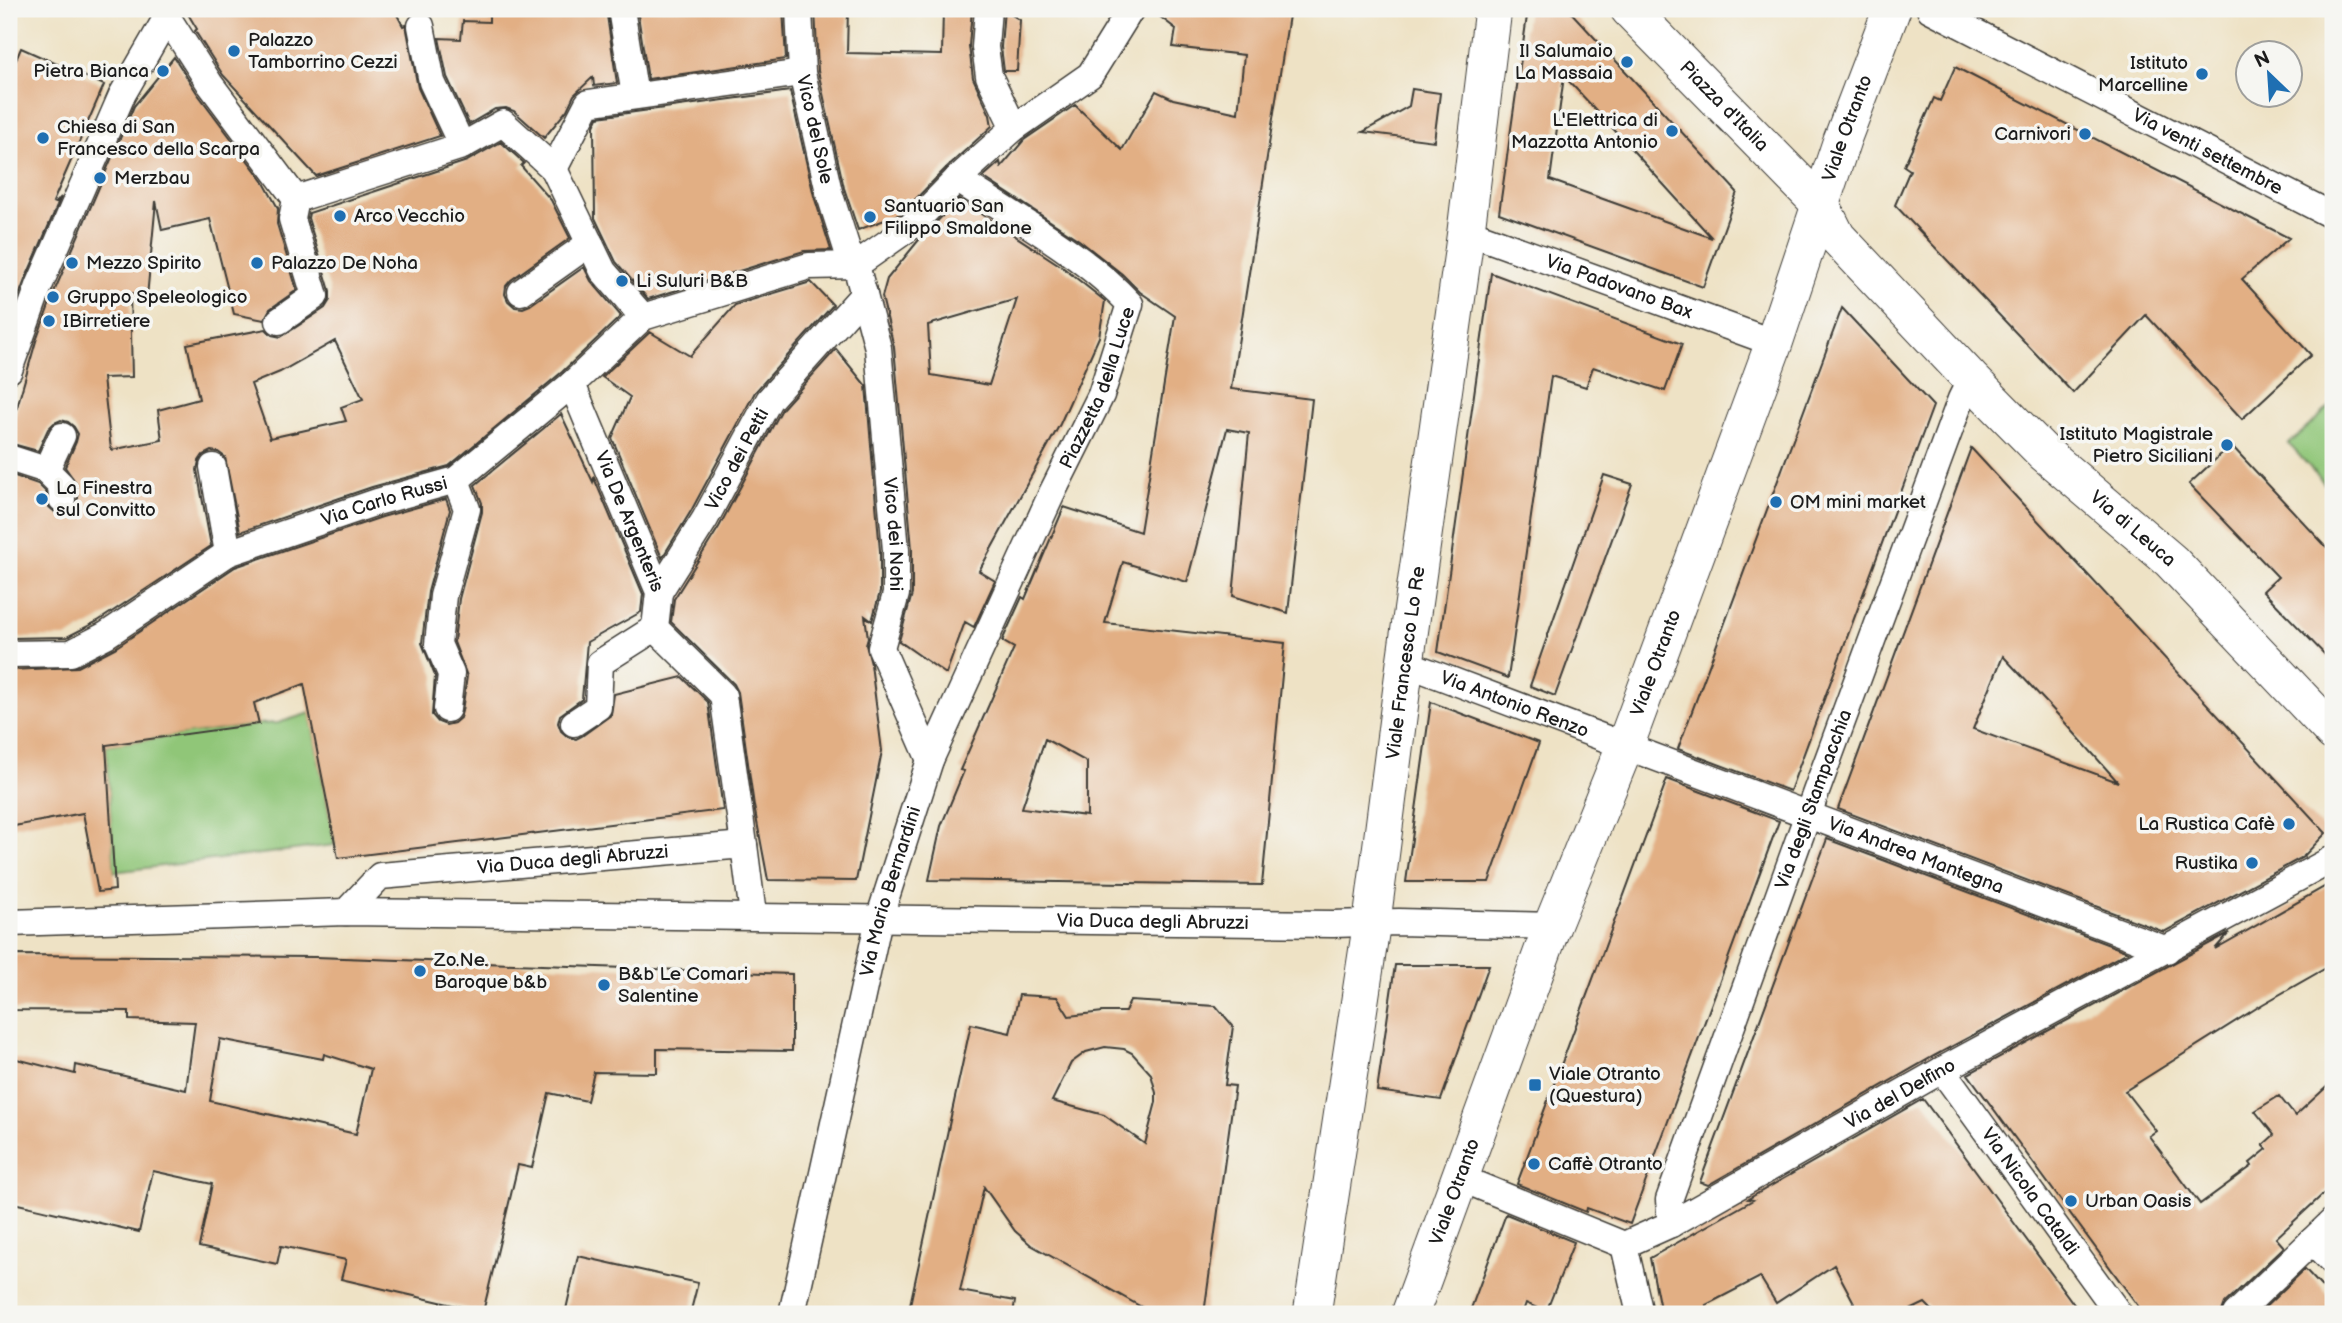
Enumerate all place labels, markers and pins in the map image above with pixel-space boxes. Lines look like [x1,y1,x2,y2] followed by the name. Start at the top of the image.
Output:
[248,29,398,74] place label: Palazzo Tamborrino Cezzi
[1515,40,1613,85] place label: Il Salumaio La Massaia
[226,43,242,59] marker: Palazzo Tamborrino Cezzi
[2098,52,2188,97] place label: Istituto Marcelline
[1619,54,1635,70] marker: Il Salumaio La Massaia
[33,60,149,83] place label: Pietra Bianca
[155,63,171,79] marker: Pietra Bianca
[2194,66,2210,82] marker: Istituto Marcelline
[1511,109,1658,154] place label: L'Elettrica di Mazzotta Antonio
[57,116,260,161] place label: Chiesa di San Francesco della Scarpa
[1664,123,1680,139] marker: L'Elettrica di Mazzotta Antonio
[1994,123,2071,146] place label: Carnivori
[2077,126,2093,142] marker: Carnivori
[35,130,51,146] marker: Chiesa di San Francesco della Scarpa
[114,167,190,190] place label: Merzbau
[92,170,108,186] marker: Merzbau
[884,195,1032,240] place label: Santuario San Filippo Smaldone
[354,205,465,228] place label: Arco Vecchio
[332,208,348,224] marker: Arco Vecchio
[862,209,878,225] marker: Santuario San Filippo Smaldone
[86,252,201,275] place label: Mezzo Spirito
[271,252,418,275] place label: Palazzo De Noha
[64,255,80,271] marker: Mezzo Spirito
[249,255,265,271] marker: Palazzo De Noha
[636,270,748,293] place label: Li Suluri B&B
[614,273,630,289] marker: Li Suluri B&B
[67,286,247,309] place label: Gruppo Speleologico
[45,289,61,305] marker: Gruppo Speleologico
[63,310,150,333] place label: IBirretiere
[41,313,57,329] marker: IBirretiere
[2060,423,2213,468] place label: Istituto Magistrale Pietro Siciliani
[2219,437,2235,453] marker: Istituto Magistrale Pietro Siciliani
[56,477,156,522] place label: La Finestra sul Convitto
[34,491,50,507] marker: La Finestra sul Convitto
[1790,491,1926,514] place label: OM mini market
[1768,494,1784,510] marker: OM mini market
[2138,813,2275,836] place label: La Rustica Cafè
[2281,816,2297,832] marker: La Rustica Cafè
[2174,852,2238,875] place label: Rustika
[2244,855,2260,871] marker: Rustika
[433,949,547,994] place label: Zo.Ne. Baroque b&b
[412,963,428,979] marker: Zo.Ne. Baroque b&b
[618,963,748,1008] place label: B&b Le Comari Salentine
[596,977,612,993] marker: B&b Le Comari Salentine
[1549,1063,1661,1108] place label: Viale Otranto (Questura)
[1527,1077,1543,1093] marker: Viale Otranto (Questura)
[1548,1153,1663,1176] place label: Caffè Otranto
[1526,1156,1542,1172] marker: Caffè Otranto
[2085,1190,2191,1213] place label: Urban Oasis
[2063,1193,2079,1209] marker: Urban Oasis

